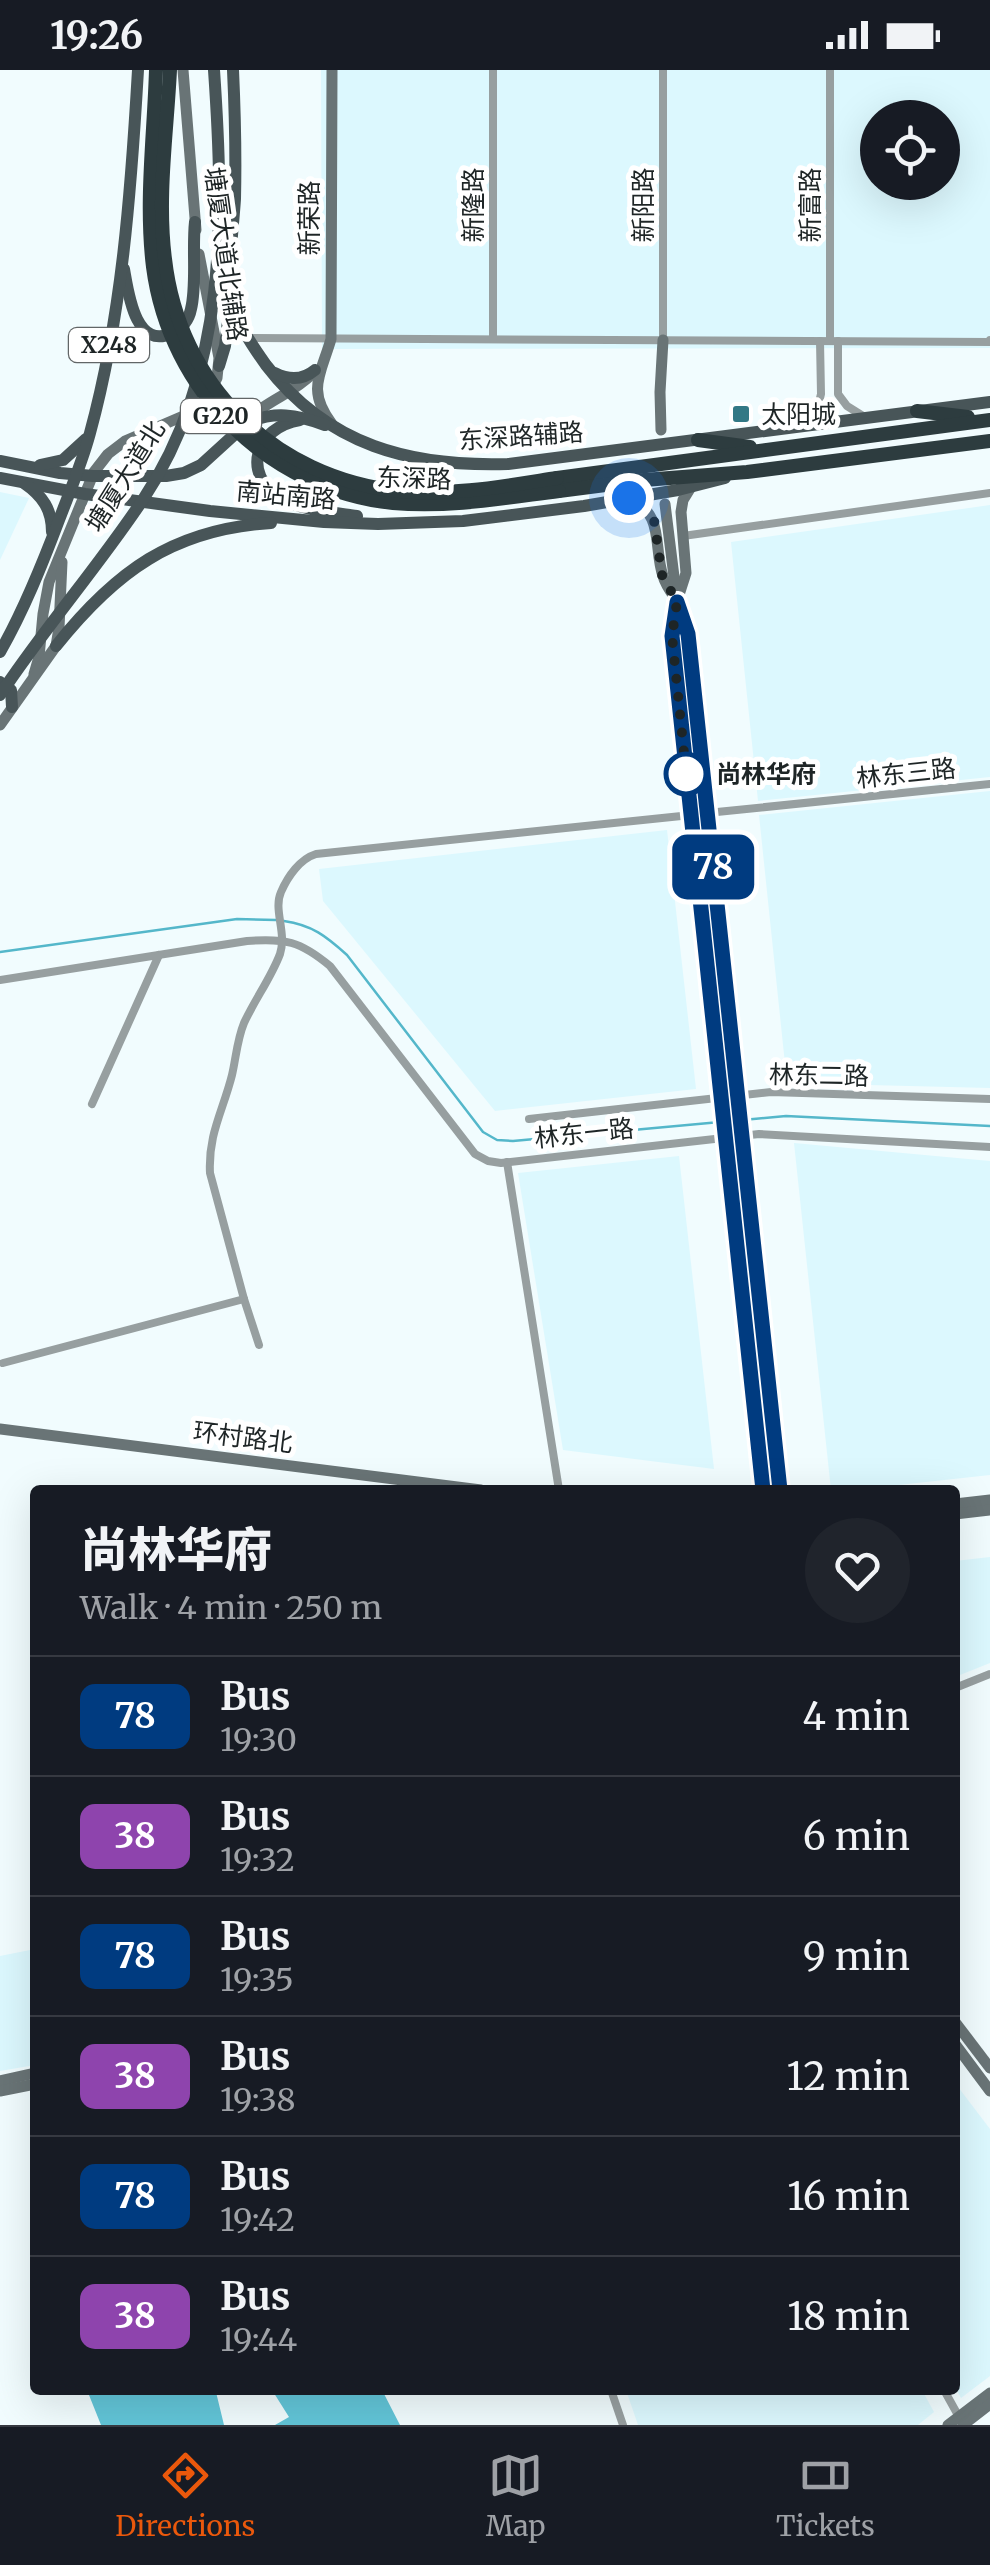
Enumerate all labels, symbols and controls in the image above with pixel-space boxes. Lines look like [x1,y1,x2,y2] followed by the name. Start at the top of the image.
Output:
[50,12,143,59] text: 19:26
[860,100,960,200] map controls
[860,100,960,200] button: locate
[198,165,254,343] street label: 塘厦大道北辅路
[457,167,489,243] street label: 新隆路
[627,167,659,243] street label: 新阳路
[794,167,826,243] street label: 新富路
[293,180,325,256] street label: 新荣路
[69,328,149,362] road number: X248
[761,398,836,430] place label: 太阳城
[181,399,261,433] road number: G220
[730,403,752,425] marker: 太阳城
[78,415,172,537] street label: 塘厦大道北
[458,416,584,456] street label: 东深路辅路
[376,461,452,495] street label: 东深路
[604,473,654,523] your location
[235,475,337,515] street label: 南站南路
[855,752,957,794] street label: 林东三路
[665,753,707,795] marker: 尚林华府
[716,758,816,790] place label: 尚林华府
[668,834,758,900] line badge: 78
[692,845,734,889] text: 78
[769,1058,869,1092] street label: 林东二路
[533,1112,635,1154] street label: 林东一路
[191,1415,295,1459] street label: 环村路北
[805,1518,910,1623] button: heart
[80,1520,272,1580] text: 尚林华府
[80,1588,382,1628] text: Walk · 4 min · 250 m
[220,1673,290,1720] text: Bus
[802,1693,910,1740] text: 4 min
[114,1694,156,1738] text: 78
[220,1720,297,1760] text: 19:30
[220,1793,290,1840] text: Bus
[803,1813,910,1860] text: 6 min
[114,1814,156,1858] text: 38
[220,1840,295,1880] text: 19:32
[220,1913,290,1960] text: Bus
[803,1933,910,1980] text: 9 min
[114,1934,156,1978] text: 78
[220,1960,294,2000] text: 19:35
[220,2033,290,2080] text: Bus
[787,2053,910,2100] text: 12 min
[114,2054,156,2098] text: 38
[220,2080,295,2120] text: 19:38
[220,2153,290,2200] text: Bus
[787,2173,910,2220] text: 16 min
[114,2174,156,2218] text: 78
[220,2200,295,2240] text: 19:42
[220,2273,290,2320] text: Bus
[787,2293,910,2340] text: 18 min
[114,2294,156,2338] text: 38
[220,2320,297,2360] text: 19:44
[115,2448,255,2544] tab: Directions
[486,2448,545,2544] tab: Map
[776,2448,875,2544] tab: Tickets

